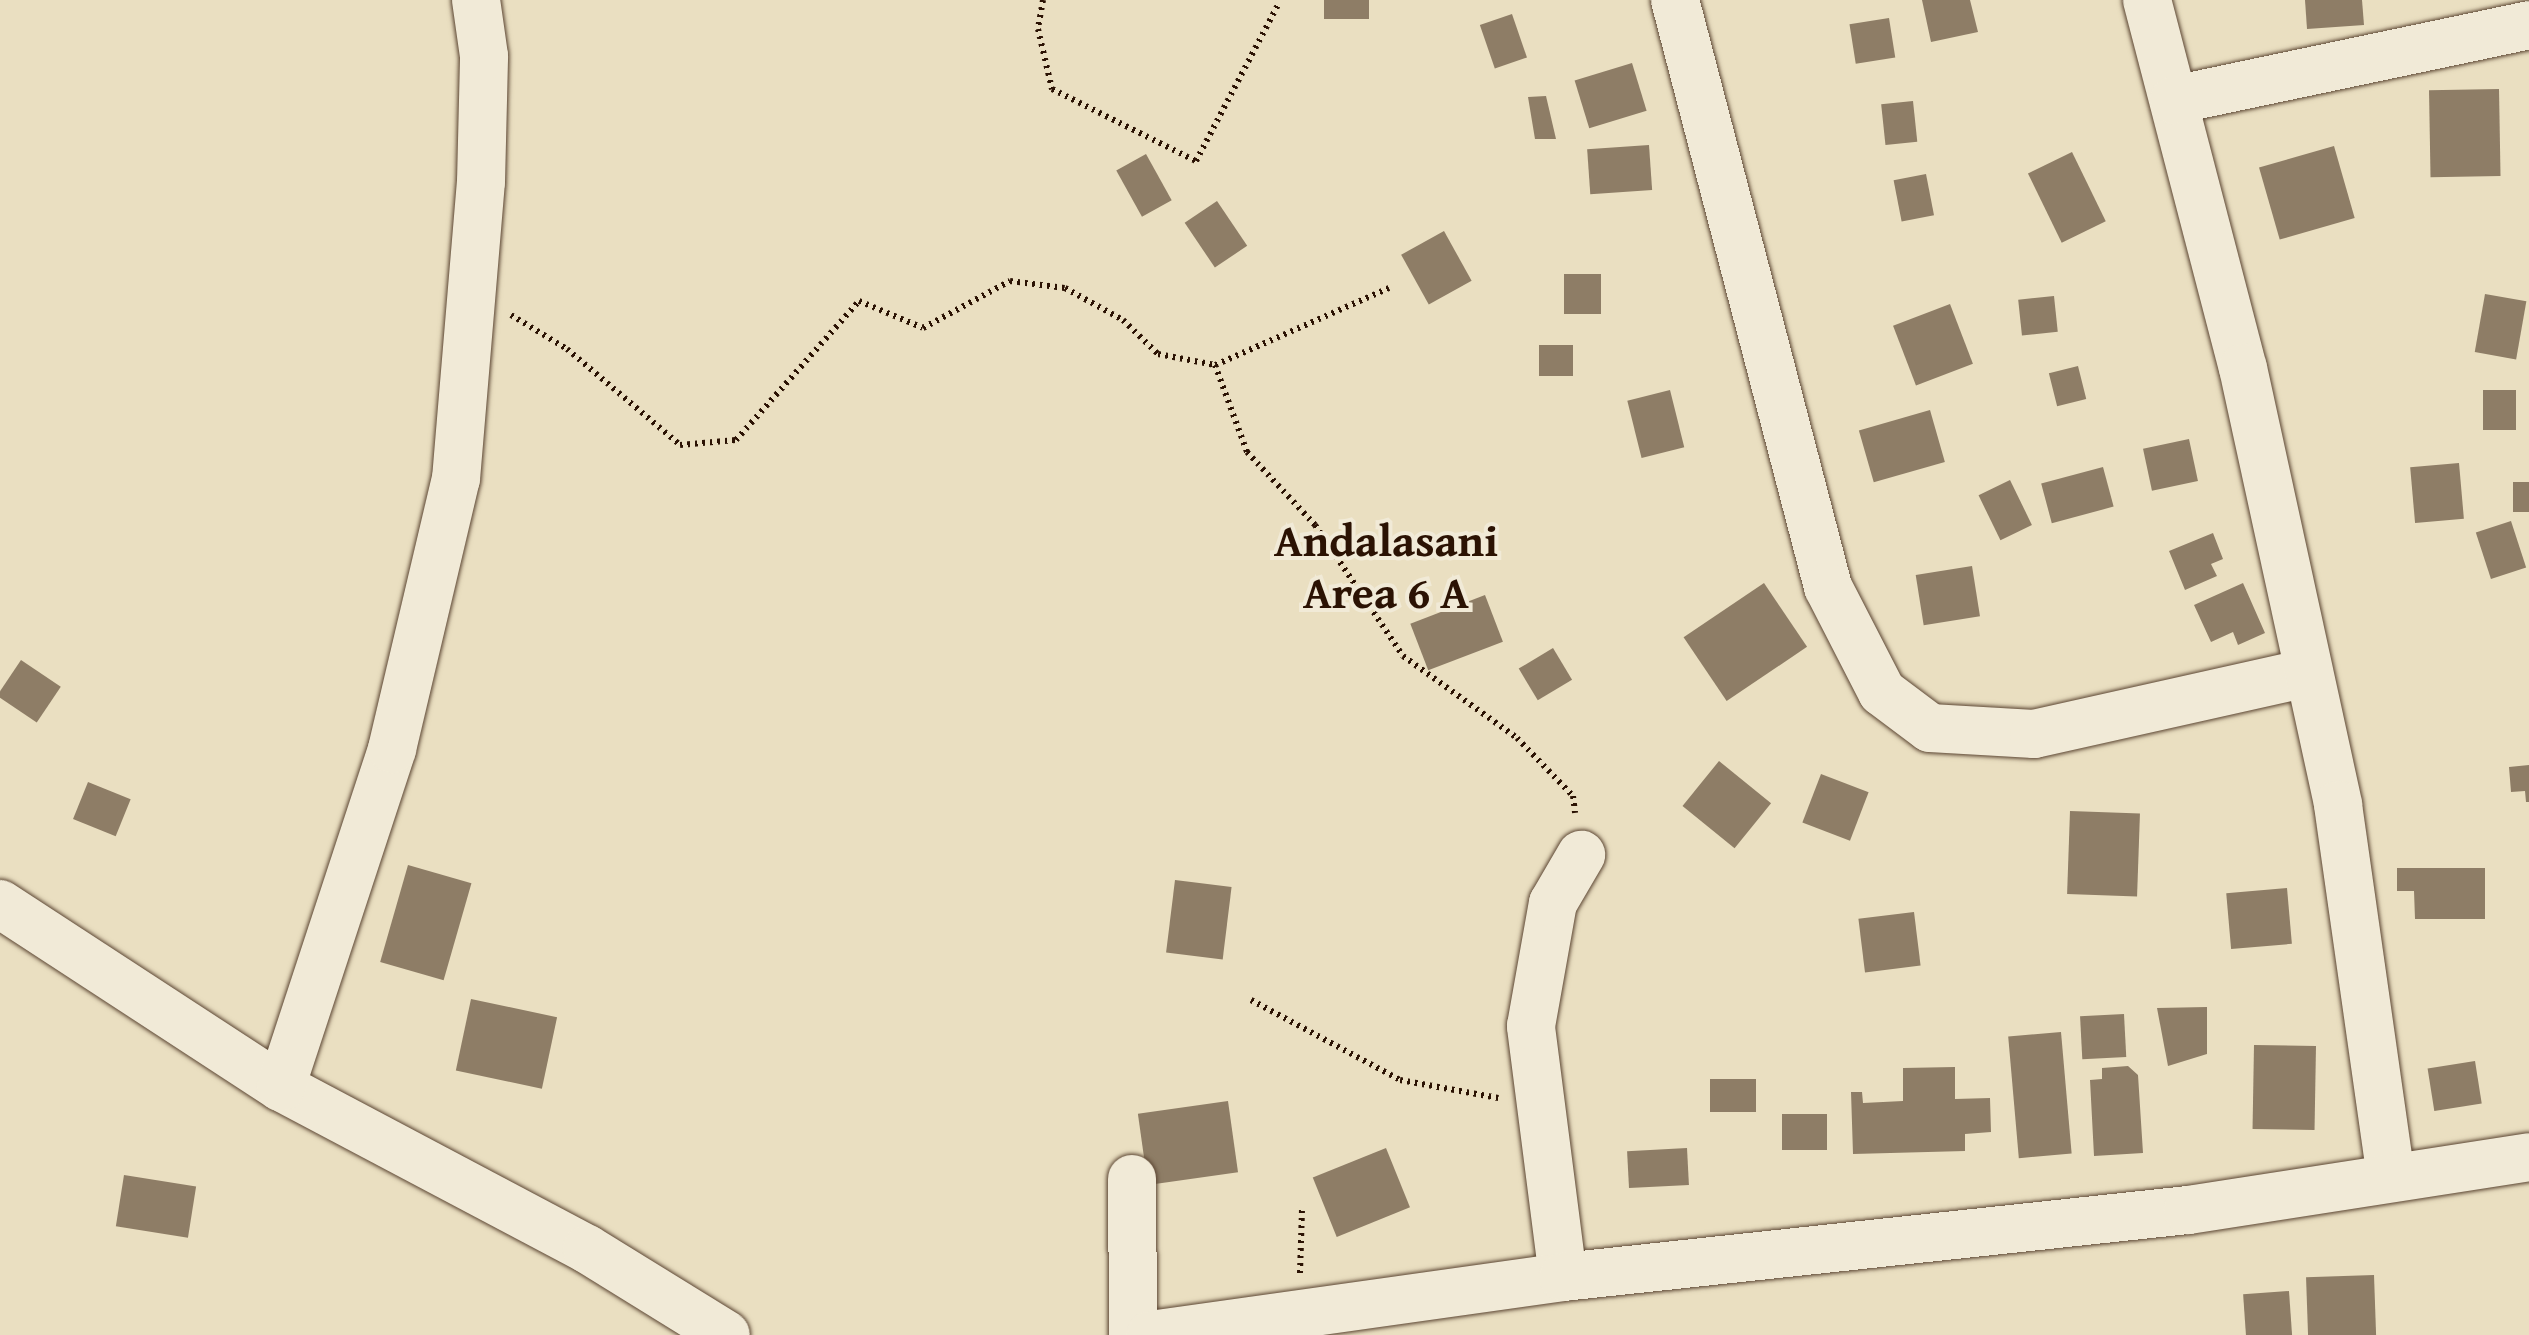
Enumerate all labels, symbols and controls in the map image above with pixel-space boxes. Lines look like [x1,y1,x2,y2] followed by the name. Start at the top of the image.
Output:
[1274,513,1498,619] district label: Andalasani Area 6 A

